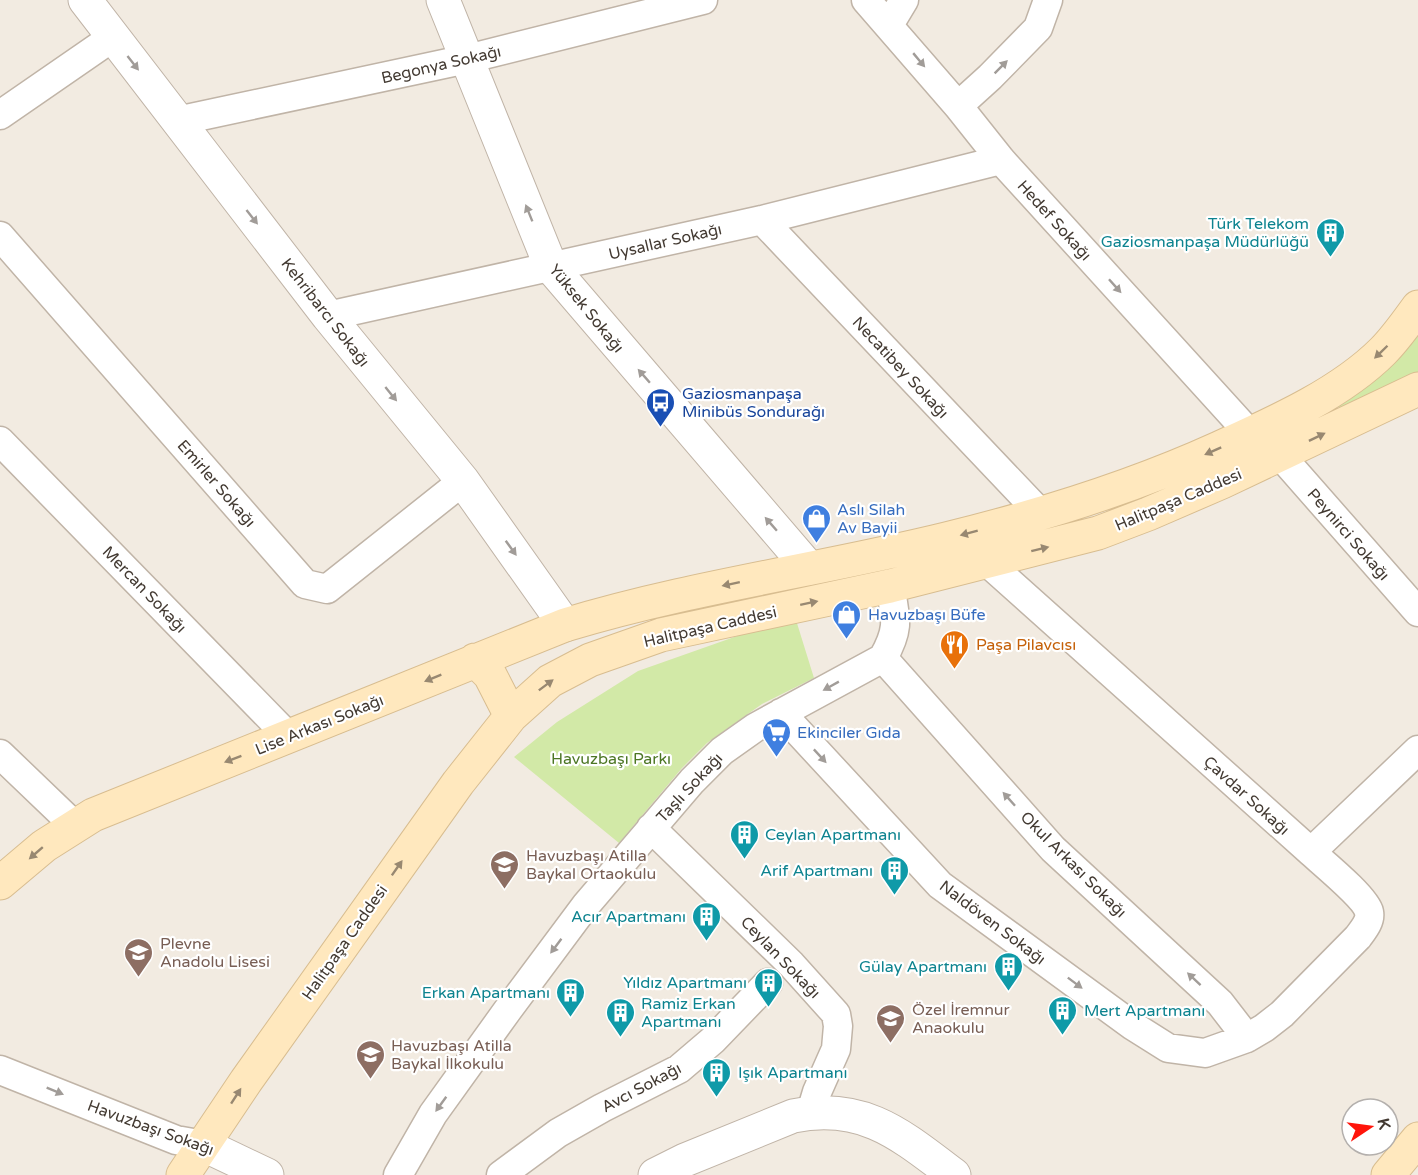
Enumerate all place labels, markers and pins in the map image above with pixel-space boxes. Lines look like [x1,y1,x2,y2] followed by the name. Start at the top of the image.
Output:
[1101,214,1309,252] place label: Türk Telekom Gaziosmanpaşa Müdürlüğü
[1314,216,1346,258] building icon: Türk Telekom Gaziosmanpaşa Müdürlüğü
[682,384,825,422] place label: Gaziosmanpaşa Minibüs Sondurağı
[645,386,677,428] bus stop icon: Gaziosmanpaşa Minibüs Sondurağı
[837,500,905,538] place label: Aslı Silah Av Bayii
[800,502,832,544] shop icon: Aslı Silah Av Bayii
[831,598,863,640] shop icon: Havuzbaşı Büfe
[868,605,985,625] place label: Havuzbaşı Büfe
[939,628,971,670] restaurant icon: Paşa Pilavcısı
[976,635,1076,655] place label: Paşa Pilavcısı
[760,716,792,758] supermarket icon: Ekinciler Gıda
[797,723,901,743] place label: Ekinciler Gıda
[728,818,760,860] building icon: Ceylan Apartmanı
[765,825,901,845] place label: Ceylan Apartmanı
[526,846,656,884] place label: Havuzbaşı Atilla Baykal Ortaokulu
[489,848,521,890] school or university icon: Havuzbaşı Atilla Baykal Ortaokulu
[878,854,910,896] building icon: Arif Apartmanı
[760,861,873,881] place label: Arif Apartmanı
[691,900,723,942] building icon: Acır Apartmanı
[571,907,686,927] place label: Acır Apartmanı
[160,934,270,972] place label: Plevne Anadolu Lisesi
[123,936,155,978] school or university icon: Plevne Anadolu Lisesi
[992,950,1024,992] building icon: Gülay Apartmanı
[859,957,987,977] place label: Gülay Apartmanı
[752,966,784,1008] building icon: Yıldız Apartmanı
[623,973,747,993] place label: Yıldız Apartmanı
[555,976,587,1018] building icon: Erkan Apartmanı
[422,983,550,1003] place label: Erkan Apartmanı
[641,994,736,1032] place label: Ramiz Erkan Apartmanı
[1047,994,1079,1036] building icon: Mert Apartmanı
[604,996,636,1038] building icon: Ramiz Erkan Apartmanı
[912,1000,1011,1038] place label: Özel İremnur Anaokulu
[1084,1001,1205,1021] place label: Mert Apartmanı
[875,1002,907,1044] school or university icon: Özel İremnur Anaokulu
[391,1036,512,1074] place label: Havuzbaşı Atilla Baykal İlkokulu
[354,1038,386,1080] school or university icon: Havuzbaşı Atilla Baykal İlkokulu
[701,1056,733,1098] building icon: Işık Apartmanı
[738,1063,848,1083] place label: Işık Apartmanı

